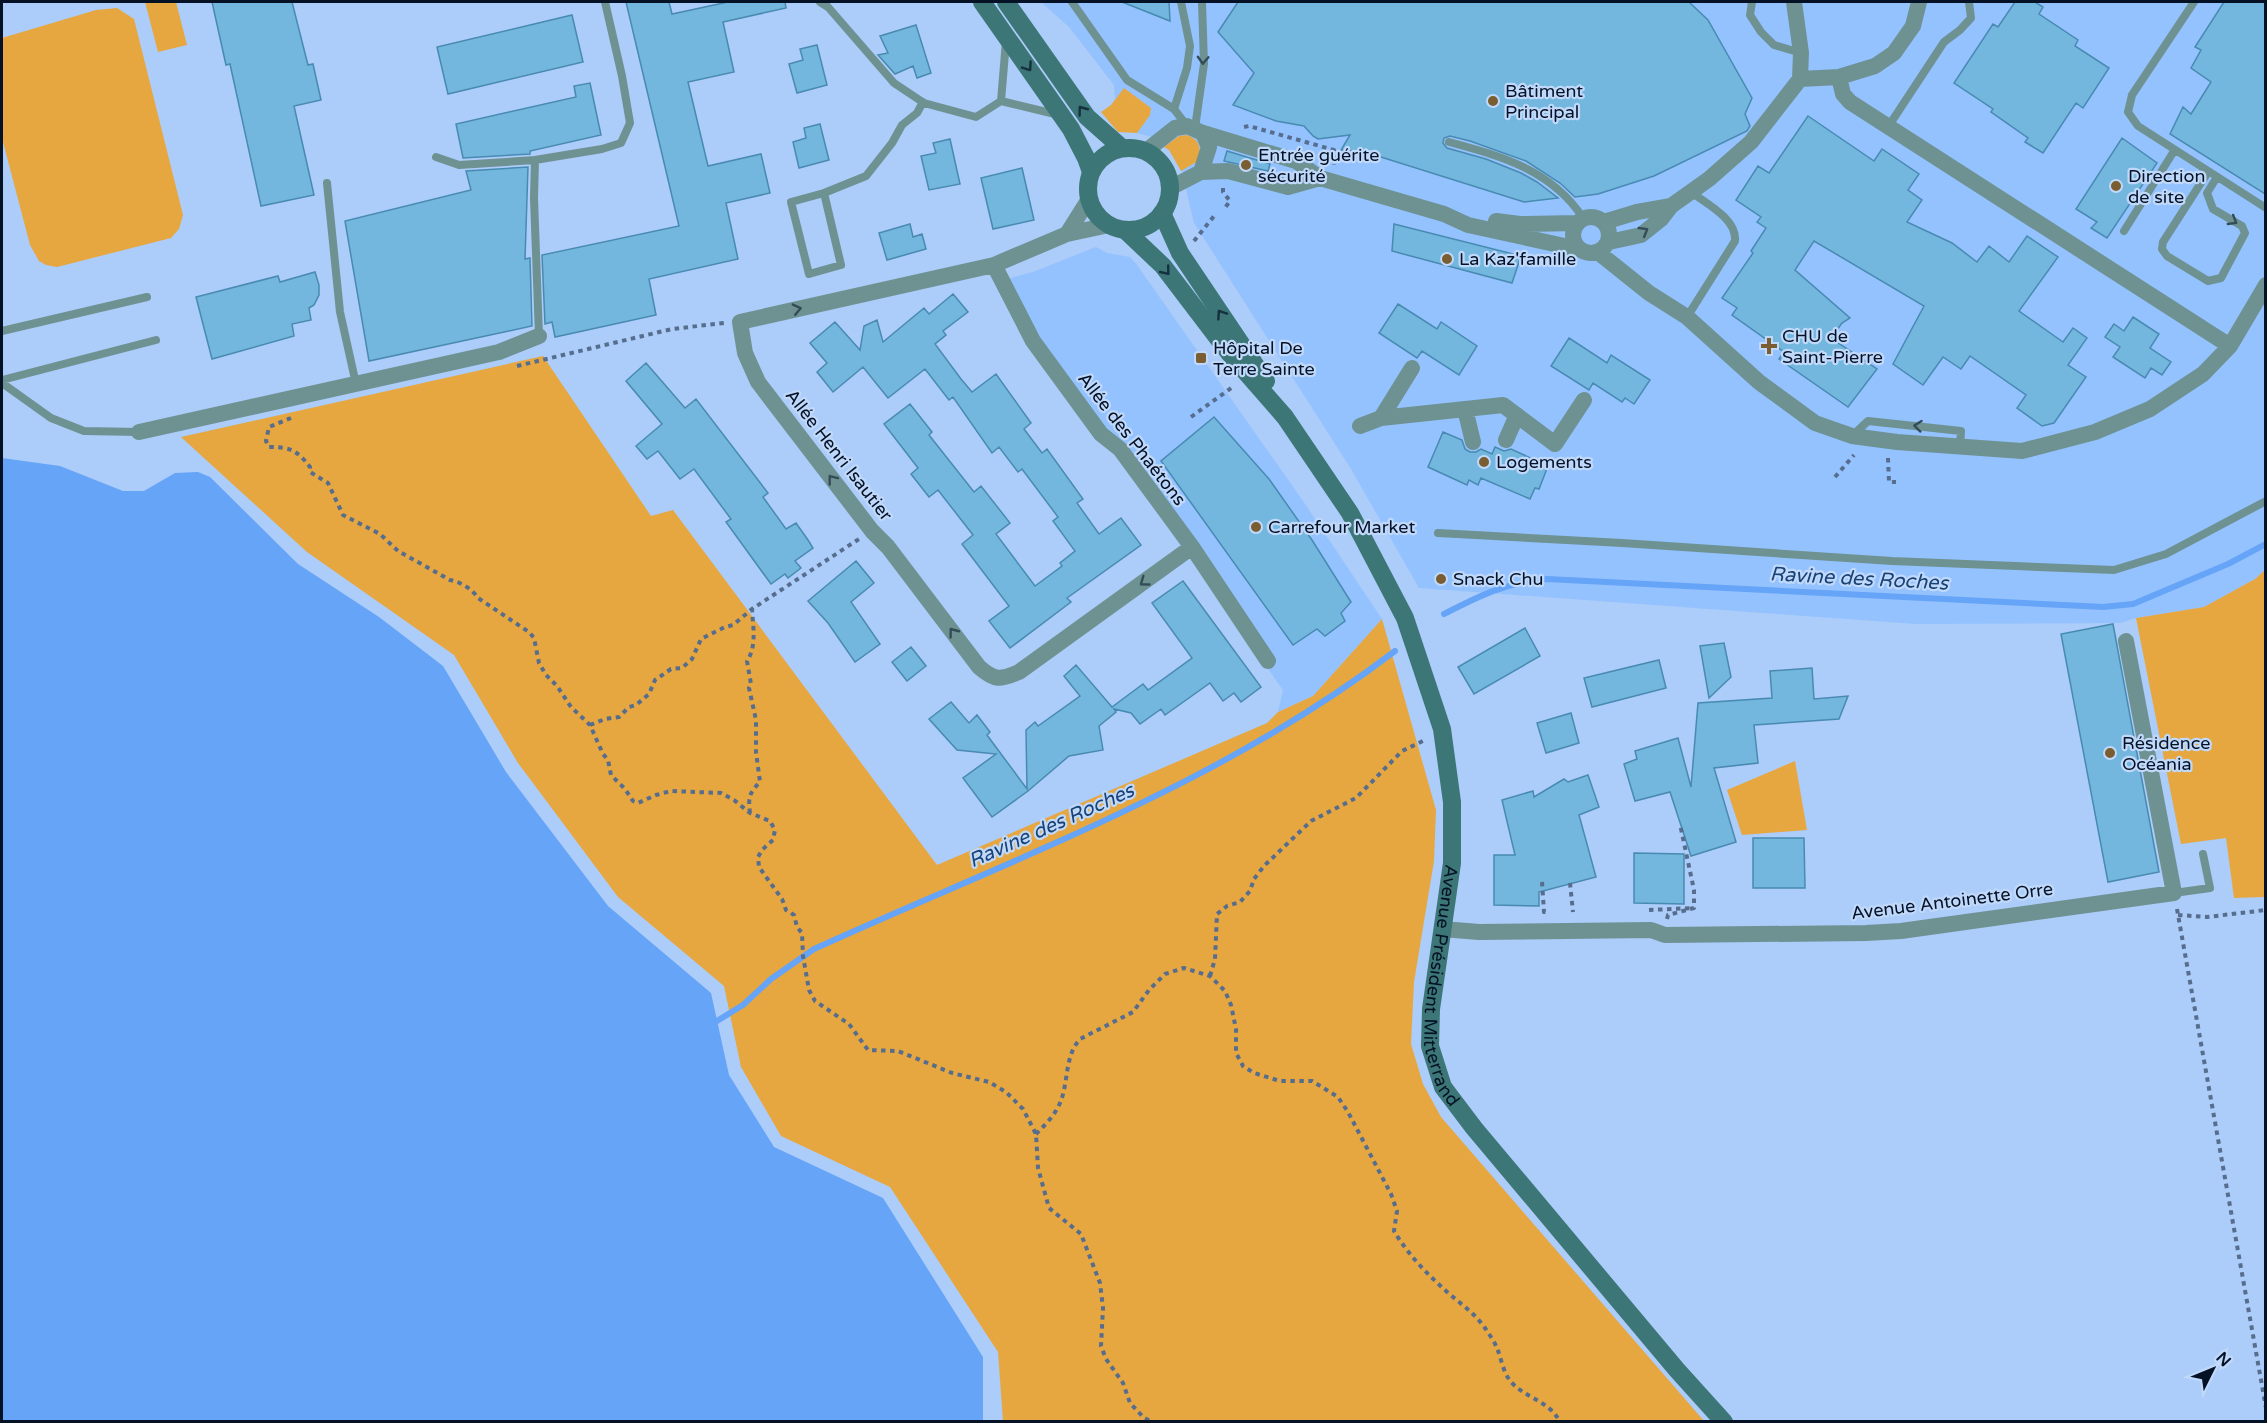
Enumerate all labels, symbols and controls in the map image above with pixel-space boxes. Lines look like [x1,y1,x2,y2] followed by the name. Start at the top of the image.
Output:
[1197,55,1210,64] one-way arrow
[1021,60,1032,71] one-way arrow
[1505,80,1583,123] place label: Bâtiment Principal
[1486,94,1500,108] marker: Bâtiment Principal
[1079,105,1090,116] one-way arrow
[1258,144,1379,187] place label: Entrée guérite sécurité
[1239,158,1253,172] marker: Entrée guérite sécurité
[2128,165,2206,208] place label: Direction de site
[2109,179,2123,193] marker: Direction de site
[2227,213,2237,225] one-way arrow
[1638,226,1648,238] one-way arrow
[1459,248,1576,270] place label: La Kaz'famille
[1440,252,1454,266] marker: La Kaz'famille
[1159,264,1170,275] one-way arrow
[792,303,802,316] one-way arrow
[1217,310,1228,321] one-way arrow
[1782,325,1883,368] place label: CHU de Saint-Pierre
[1213,337,1315,380] place label: Hôpital De Terre Sainte
[1760,337,1778,355] marker: CHU de Saint-Pierre
[1194,351,1208,365] marker: Hôpital De Terre Sainte
[1073,368,1191,510] street label: Allée des Phaétons
[781,385,897,525] street label: Allée Henri Isautier
[1913,421,1922,433] one-way arrow
[1496,451,1592,473] place label: Logements
[1477,455,1491,469] marker: Logements
[829,475,840,486] one-way arrow
[1268,516,1415,538] place label: Carrefour Market
[1249,520,1263,534] marker: Carrefour Market
[1769,562,1950,596] water label: Ravine des Roches
[1453,568,1543,590] place label: Snack Chu
[1434,572,1448,586] marker: Snack Chu
[1140,574,1151,585] one-way arrow
[949,628,960,639] one-way arrow
[2122,732,2210,775] place label: Résidence Océania
[2103,746,2117,760] marker: Résidence Océania
[965,778,1139,873] water label: Ravine des Roches
[1419,863,1465,1110] street label: Avenue Président Mitterrand
[1850,878,2054,924] street label: Avenue Antoinette Orre
[2183,1339,2243,1399] north arrow
[2212,1348,2235,1371] text: N

